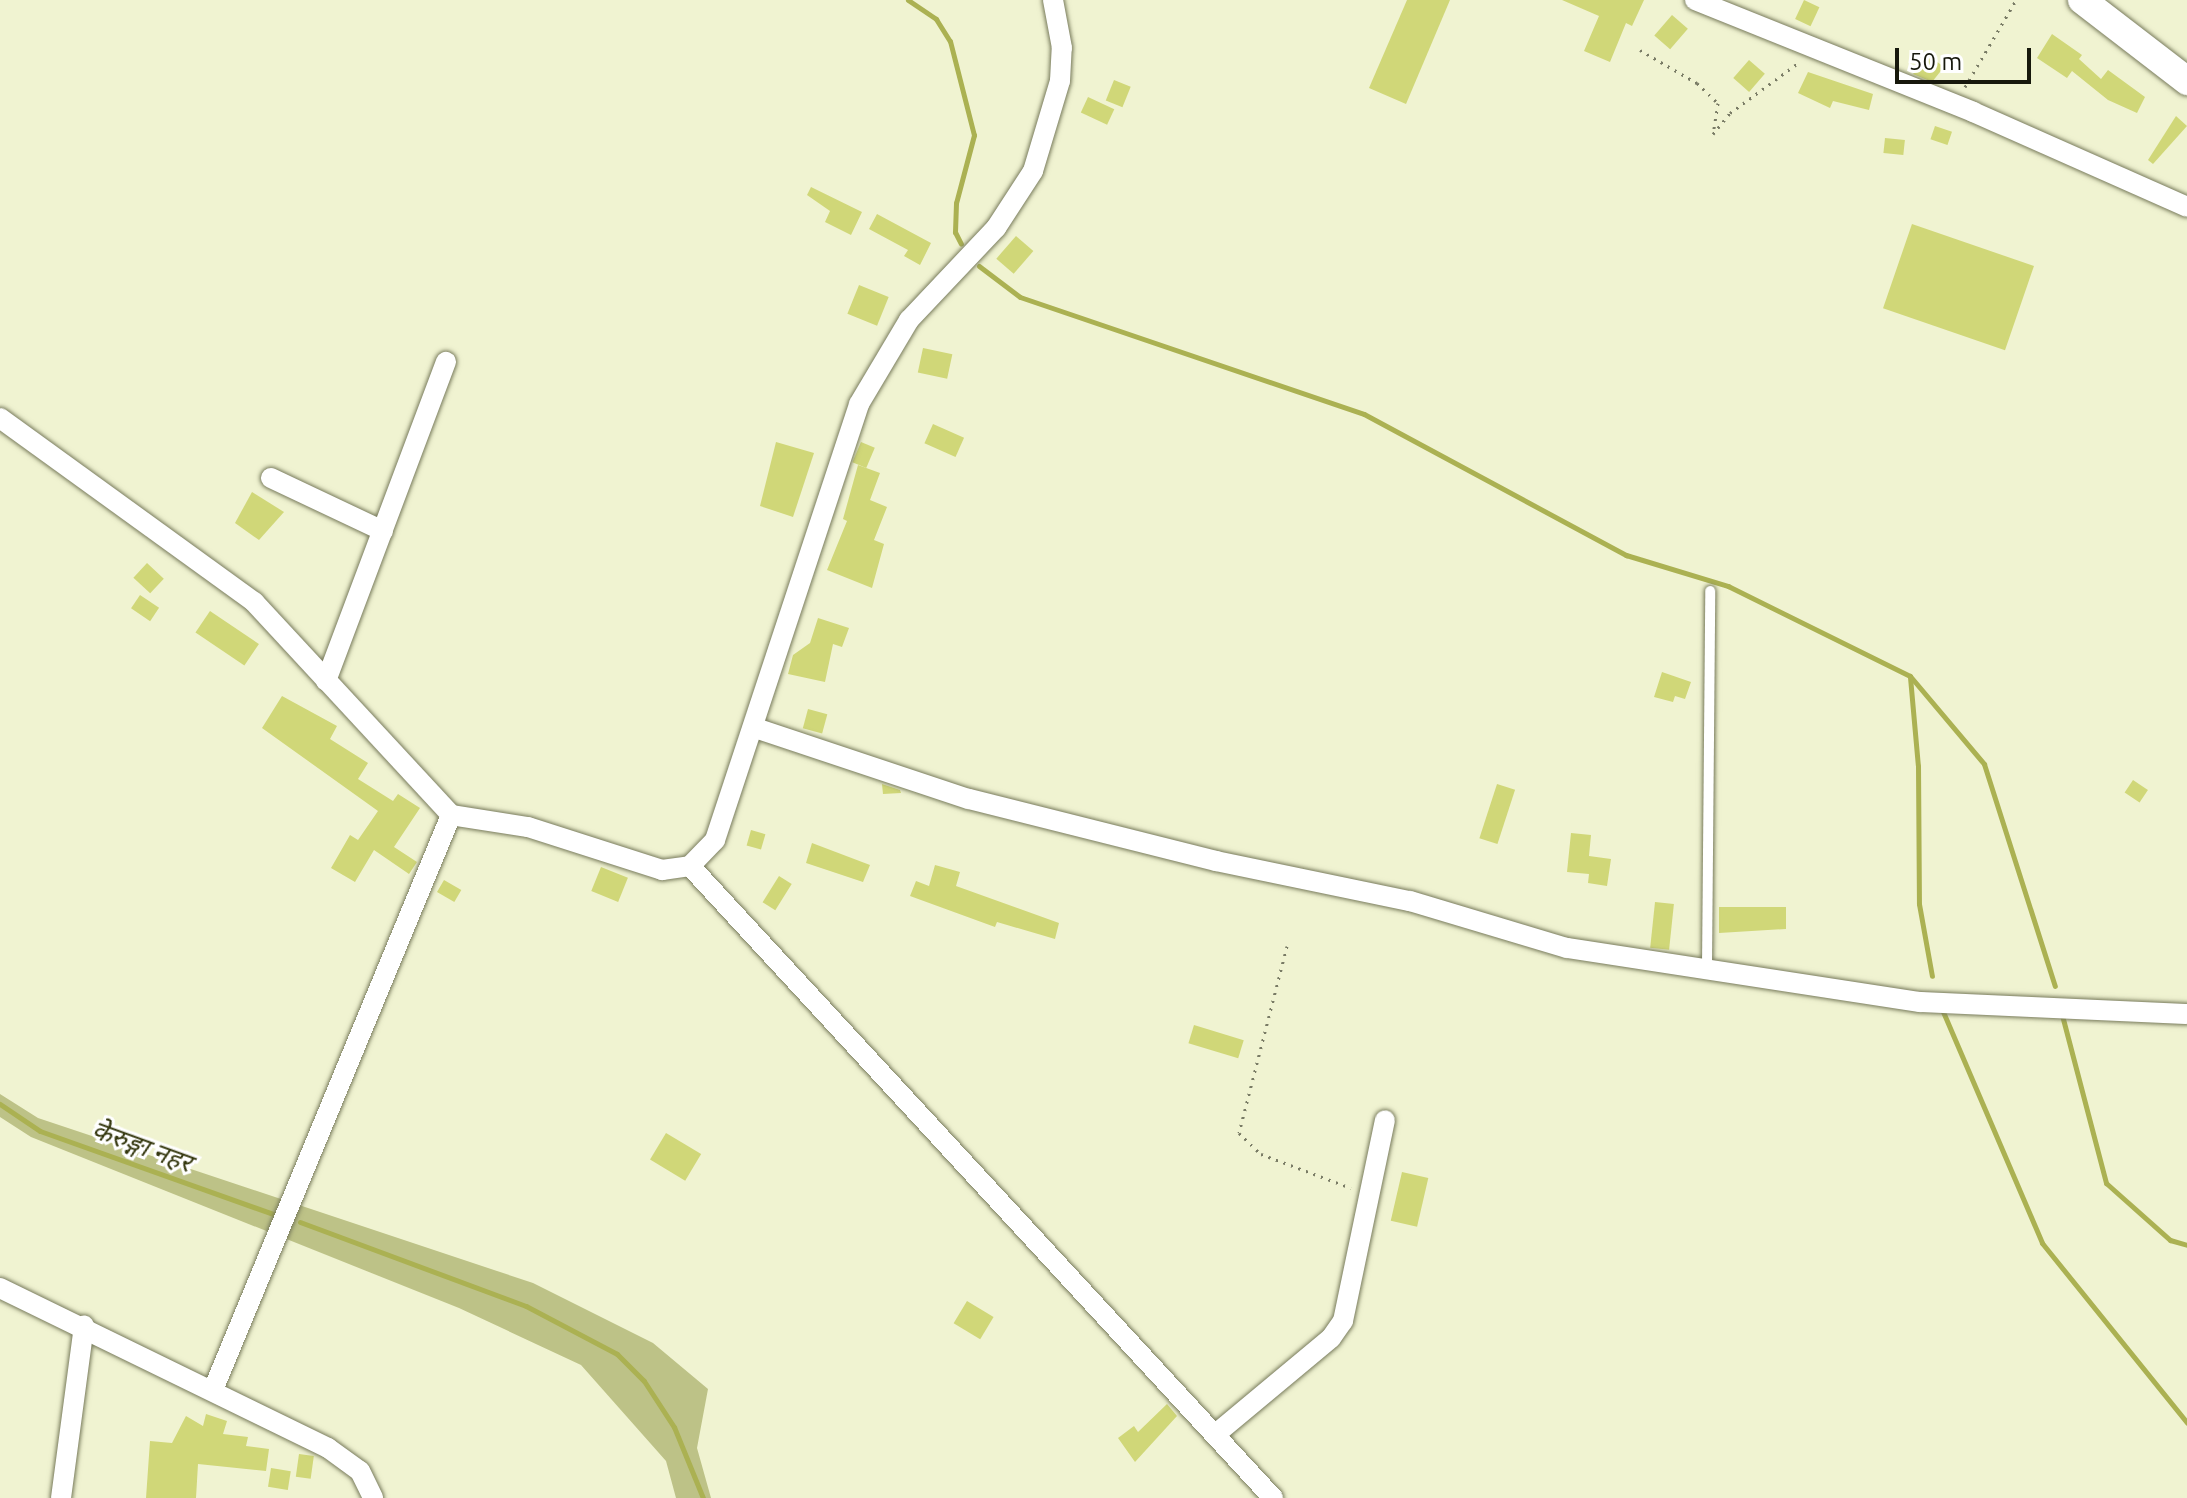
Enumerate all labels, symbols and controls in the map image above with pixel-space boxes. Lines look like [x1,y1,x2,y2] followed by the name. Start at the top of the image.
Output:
[1899,32,2035,82] scale bar
[1909,48,1962,75] text: 50 m
[88,1114,196,1178] water label: केेरुङ्गा नहर

